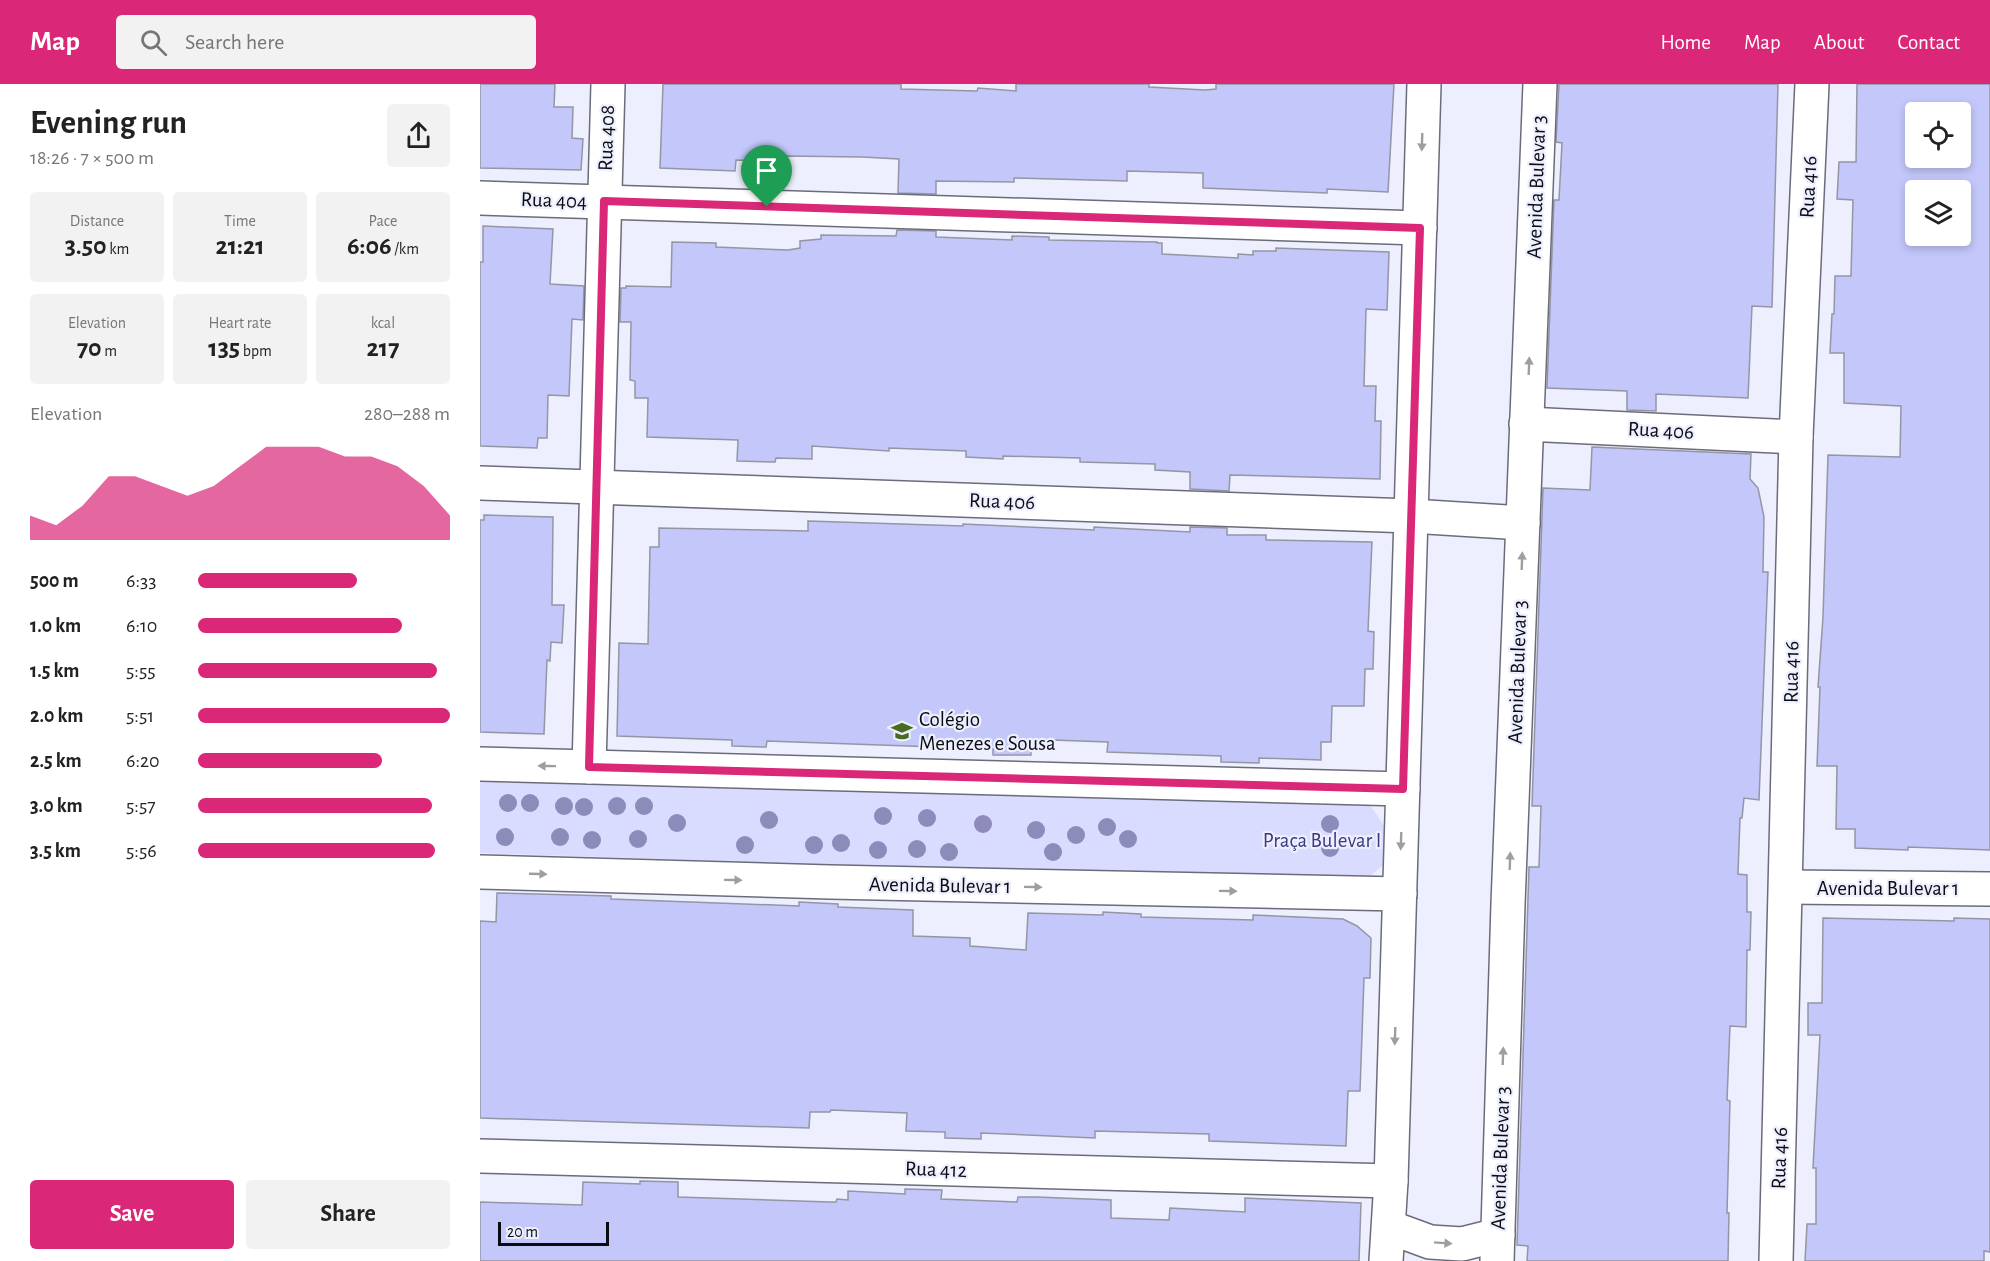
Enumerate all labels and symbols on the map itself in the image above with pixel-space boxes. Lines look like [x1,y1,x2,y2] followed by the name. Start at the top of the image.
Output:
[595,105,618,171] street label: Rua 408
[1523,115,1550,259] street label: Avenida Bulevar 3
[1417,133,1427,152] one-way arrow
[741,145,792,207] pin
[1796,155,1821,219] street label: Rua 416
[520,189,588,212] street label: Rua 404
[1524,357,1533,376] one-way arrow
[1627,418,1695,443] street label: Rua 406
[969,490,1035,513] street label: Rua 406
[1517,551,1526,570] one-way arrow
[1504,600,1531,744] street label: Avenida Bulevar 3
[1780,641,1803,703] street label: Rua 416
[919,709,1056,754] place label: Colégio Menezes e Sousa
[890,719,914,743] school or university icon: Colégio Menezes e Sousa
[537,761,556,771] one-way arrow
[1263,830,1381,851] park label: Praça Bulevar I
[1397,832,1406,851] one-way arrow
[1505,851,1514,870] one-way arrow
[529,870,548,879] one-way arrow
[869,874,1011,897] street label: Avenida Bulevar 1
[724,875,743,884] one-way arrow
[1817,878,1959,899] street label: Avenida Bulevar 1
[1024,882,1043,891] one-way arrow
[1219,886,1238,896] one-way arrow
[1391,1027,1400,1046] one-way arrow
[1499,1046,1508,1065] one-way arrow
[1487,1086,1514,1230] street label: Avenida Bulevar 3
[1768,1127,1791,1190] street label: Rua 416
[905,1158,967,1181] street label: Rua 412
[498,1219,609,1246] scale bar
[1433,1238,1452,1247] one-way arrow

